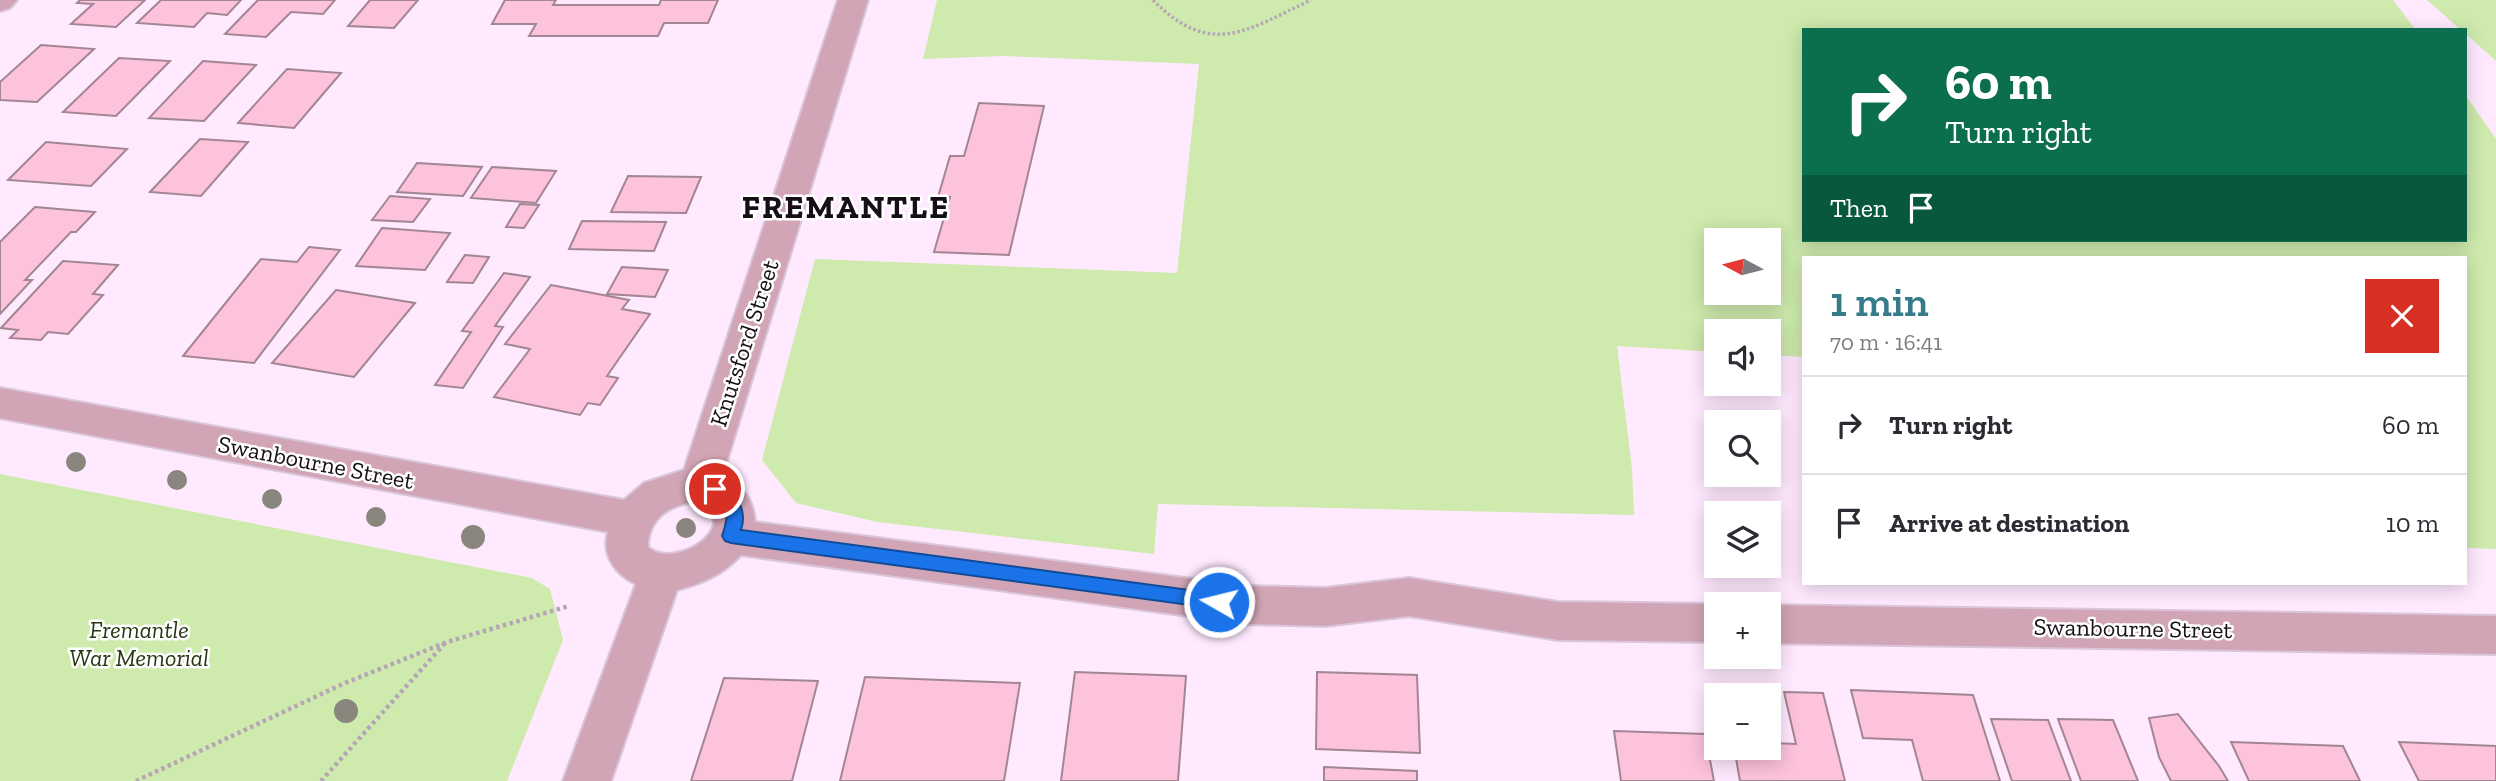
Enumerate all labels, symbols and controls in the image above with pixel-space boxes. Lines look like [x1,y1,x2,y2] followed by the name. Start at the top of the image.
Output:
[1945,53,2052,112] text: 60 m
[1830,56,1921,147] icon: right
[1945,113,2092,151] text: Turn right
[742,188,950,226] district label: FREMANTLE
[1902,189,1940,227] icon: arrive
[1830,192,1888,224] text: Then
[1704,228,1782,304] north arrow
[1704,228,1781,760] map controls
[703,256,785,430] street label: Knutsford Street
[1830,276,1929,327] text: 1 min
[2365,279,2439,353] button: close
[1704,319,1781,396] button: sound
[1830,328,1942,356] text: 70 m · 16:41
[1830,406,1868,444] icon: right
[1889,409,2012,441] text: Turn right
[2382,409,2439,441] text: 60 m
[1704,410,1781,487] button: search
[216,429,416,495] street label: Swanbourne Street
[685,459,745,519] pin
[696,470,734,508] icon: arrive
[1704,501,1781,578] button: layers
[1830,504,1868,542] icon: arrive
[1889,507,2129,539] text: Arrive at destination
[2386,507,2439,539] text: 10 m
[1182,565,1256,639] position arrow
[1704,592,1781,669] button: +
[2033,612,2233,644] street label: Swanbourne Street
[69,615,209,672] park label: Fremantle War Memorial
[1704,683,1781,760] button: −

